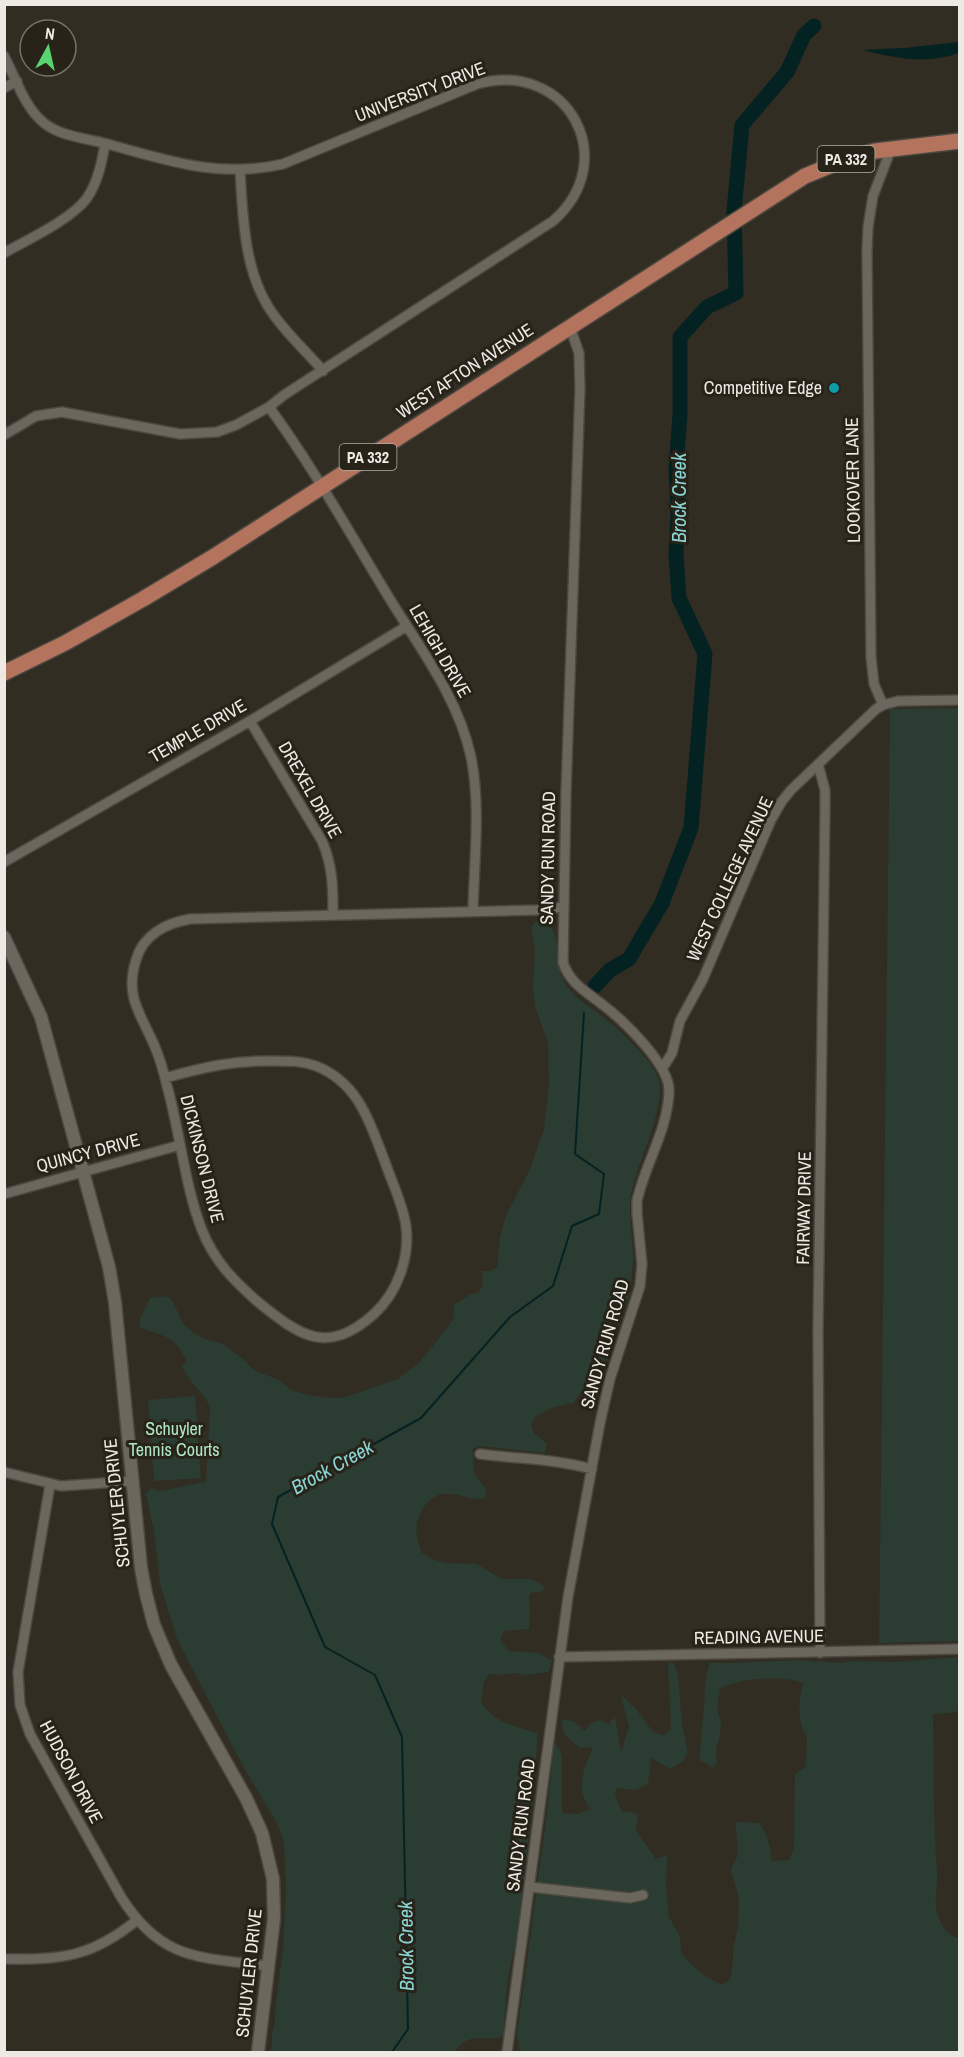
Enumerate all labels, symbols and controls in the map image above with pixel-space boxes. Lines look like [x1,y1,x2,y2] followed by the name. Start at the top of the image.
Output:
[18,18,78,78] north arrow
[44,22,56,45] text: N
[351,55,489,128] street label: UNIVERSITY DRIVE
[818,146,874,172] road number: PA 332
[392,317,538,424] street label: WEST AFTON AVENUE
[704,375,822,400] place label: Competitive Edge
[827,381,841,395] marker: Competitive Edge
[839,417,866,543] street label: LOOKOVER LANE
[340,444,397,470] road number: PA 332
[665,452,692,543] water label: Brock Creek
[404,599,477,702] street label: LEHIGH DRIVE
[145,693,251,768] street label: TEMPLE DRIVE
[273,737,348,843] street label: DREXEL DRIVE
[534,791,561,925] street label: SANDY RUN ROAD
[680,792,779,965] street label: WEST COLLEGE AVENUE
[174,1092,230,1226] street label: DICKINSON DRIVE
[33,1127,142,1178] street label: QUINCY DRIVE
[790,1151,817,1265] street label: FAIRWAY DRIVE
[574,1276,635,1411] street label: SANDY RUN ROAD
[128,1416,220,1462] park label: Schuyler Tennis Courts
[286,1433,378,1500] water label: Brock Creek
[97,1437,136,1569] street label: SCHUYLER DRIVE
[694,1623,824,1650] street label: READING AVENUE
[34,1716,109,1828] street label: HUDSON DRIVE
[500,1757,541,1893] street label: SANDY RUN ROAD
[391,1900,420,1991] water label: Brock Creek
[229,1907,268,2039] street label: SCHUYLER DRIVE

